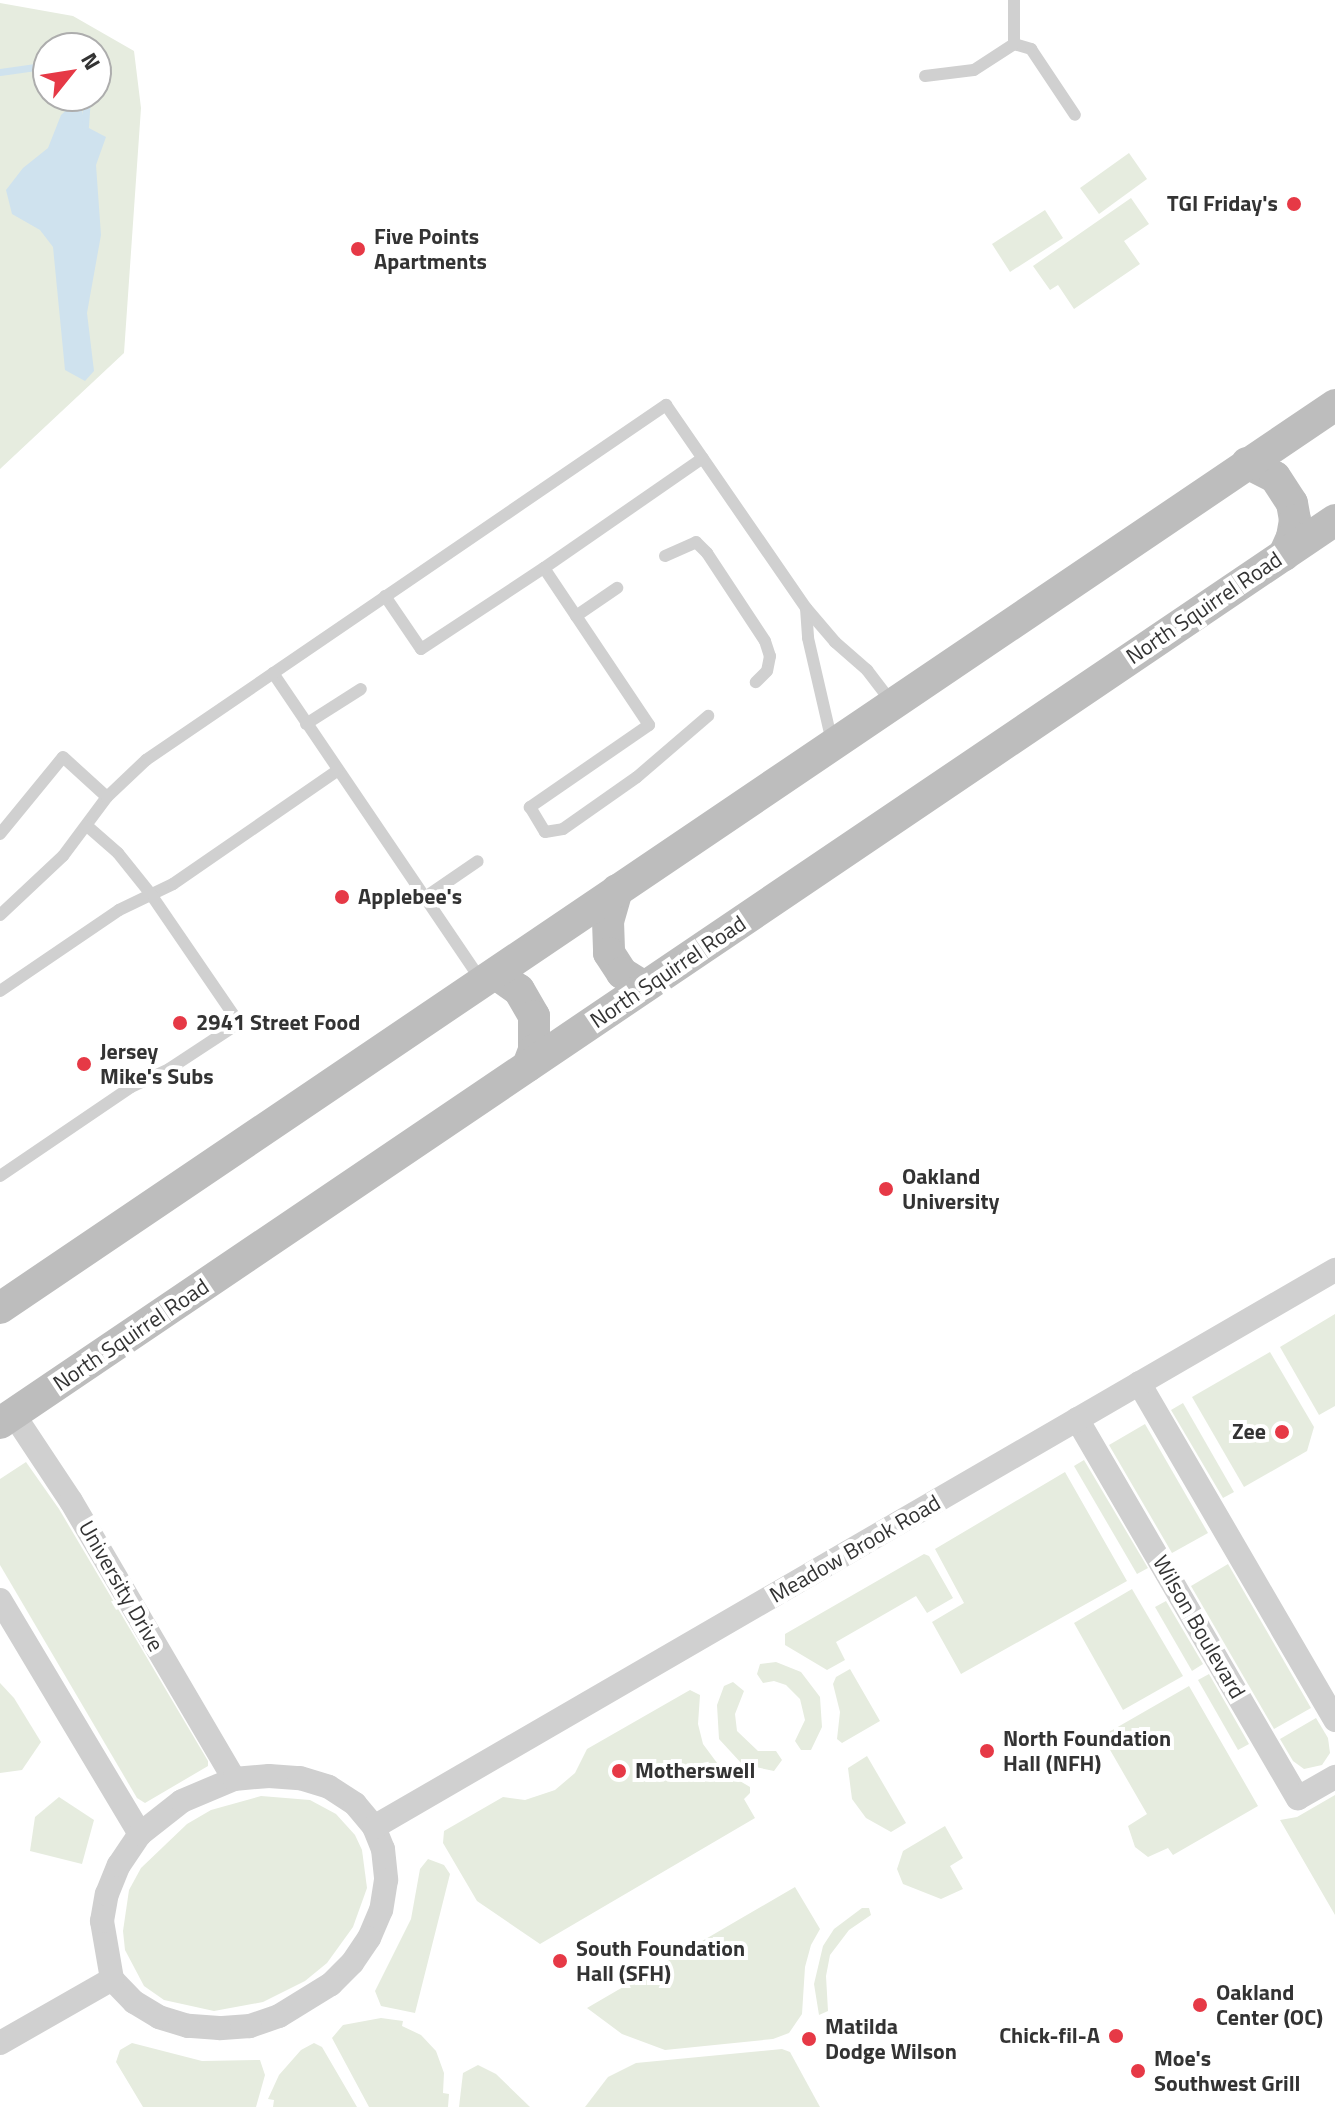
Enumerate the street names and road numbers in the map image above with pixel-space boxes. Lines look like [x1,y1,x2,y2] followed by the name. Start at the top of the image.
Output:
[1121,546,1287,670] street label: North Squirrel Road
[585,910,751,1034] street label: North Squirrel Road
[48,1273,214,1397] street label: North Squirrel Road
[765,1489,945,1609] street label: Meadow Brook Road
[73,1516,169,1656] street label: University Drive
[1147,1551,1251,1703] street label: Wilson Boulevard

